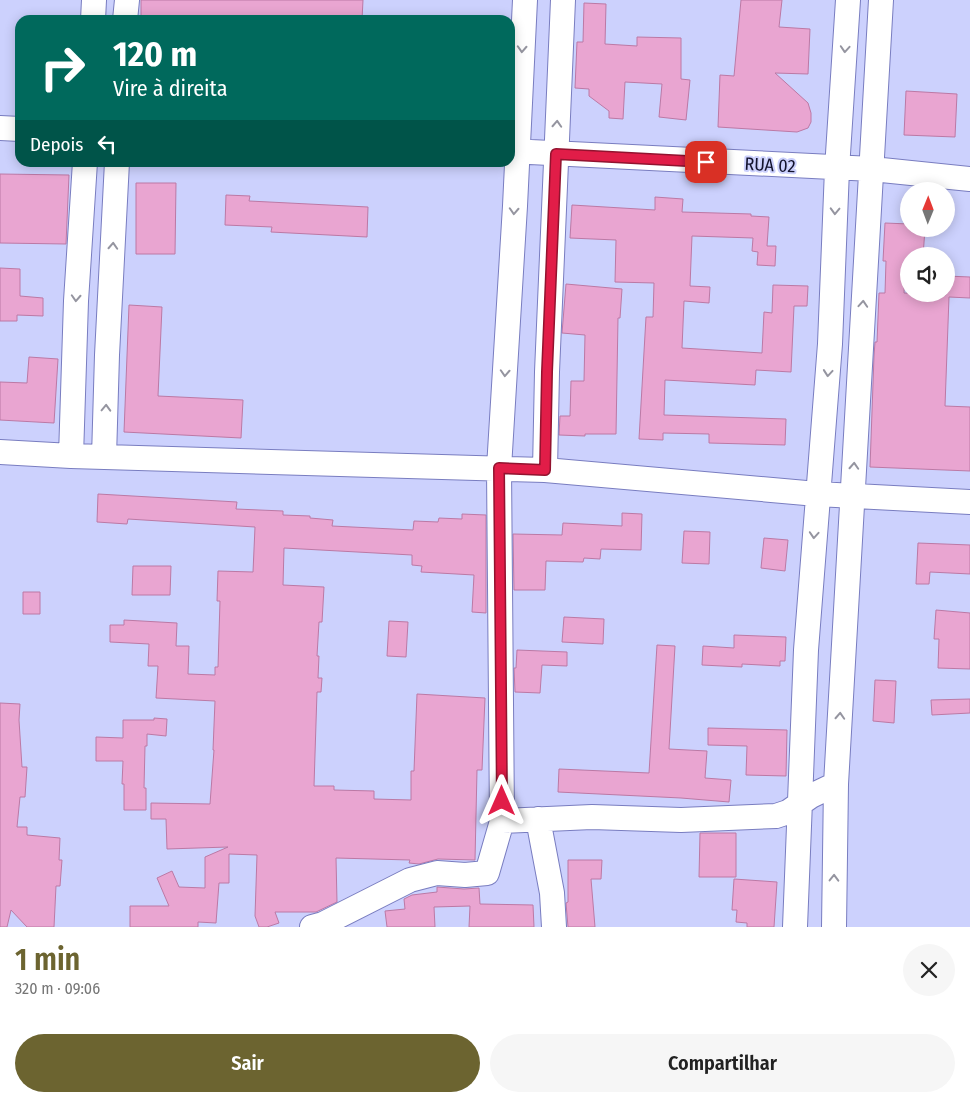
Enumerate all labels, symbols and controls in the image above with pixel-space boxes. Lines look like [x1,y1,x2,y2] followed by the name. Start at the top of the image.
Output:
[113,33,197,75] text: 120 m
[30,35,95,100] icon: right
[517,45,528,53] one-way arrow
[839,45,850,53] one-way arrow
[113,75,227,102] text: Vire à direita
[552,120,563,128] one-way arrow
[93,130,121,158] icon: left
[30,133,83,156] text: Depois
[685,141,727,183] pin
[692,148,720,176] icon: arrive
[744,153,796,177] street label: RUA 02
[900,182,955,238] north arrow
[900,182,955,302] map controls
[509,207,520,215] one-way arrow
[830,207,841,215] one-way arrow
[108,242,118,250] one-way arrow
[900,247,955,302] button: sound
[71,295,82,303] one-way arrow
[858,300,869,308] one-way arrow
[499,369,510,377] one-way arrow
[822,369,833,377] one-way arrow
[101,404,111,412] one-way arrow
[849,462,860,470] one-way arrow
[809,531,820,539] one-way arrow
[834,712,845,720] one-way arrow
[475,774,527,826] position arrow
[829,874,840,882] one-way arrow
[15,942,80,978] text: 1 min
[903,944,955,996] button: close
[15,979,100,998] text: 320 m · 09:06
[15,1034,480,1092] button: Sair
[490,1034,955,1092] button: Compartilhar

